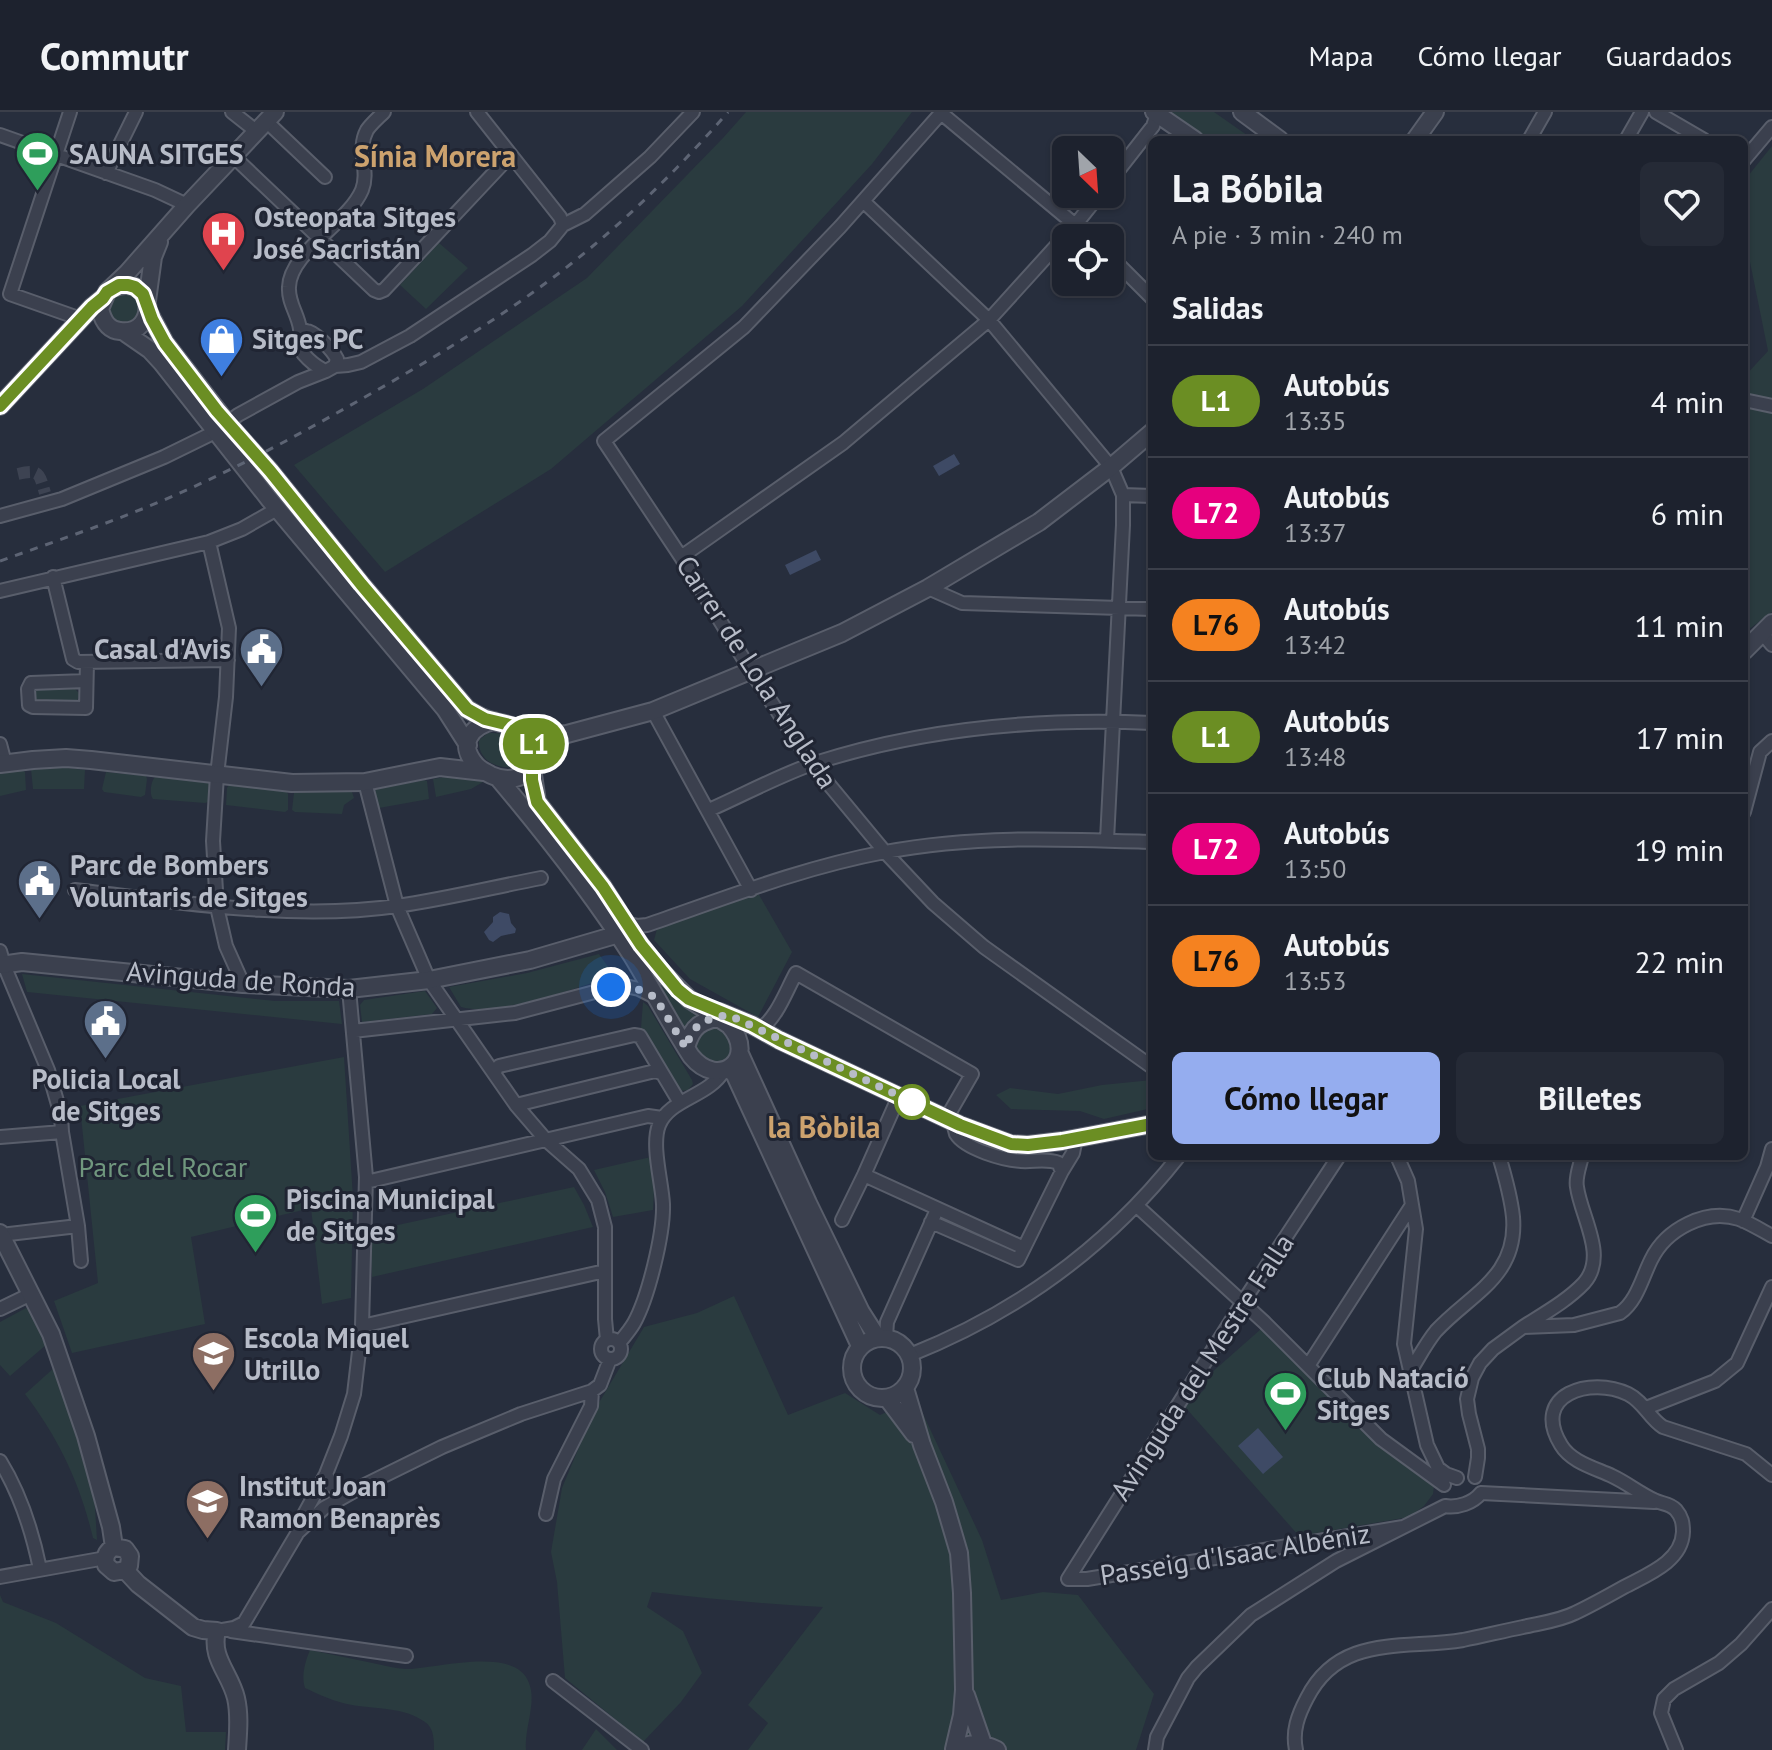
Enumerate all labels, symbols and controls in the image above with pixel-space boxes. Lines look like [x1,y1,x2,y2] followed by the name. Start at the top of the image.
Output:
[40,31,189,80] text: Commutr
[1309,37,1374,74] text: Mapa
[1418,37,1562,74] text: Cómo llegar
[1606,37,1732,74] text: Guardados
[14,130,62,193] sports icon: SAUNA SITGES
[69,135,244,172] place label: SAUNA SITGES
[354,136,516,175] district label: Sínia Morera
[1052,136,1124,208] north arrow
[1052,136,1124,296] map controls
[1640,162,1724,246] button: heart
[1172,163,1323,212] text: La Bóbila
[253,198,456,267] place label: Osteopata Sitges José Sacristán
[199,209,247,272] hospital icon: Osteopata Sitges José Sacristán
[1172,218,1403,251] text: A pie · 3 min · 240 m
[1052,224,1124,296] button: locate
[1172,288,1263,327] text: Salidas
[197,315,245,378] shop icon: Sitges PC
[252,320,364,357] place label: Sitges PC
[1284,365,1390,404] text: Autobús
[1201,382,1231,419] text: L1
[1651,382,1724,421] text: 4 min
[1284,404,1346,437] text: 13:35
[1284,477,1390,516] text: Autobús
[1193,494,1239,531] text: L72
[1651,494,1724,533] text: 6 min
[1284,516,1346,549] text: 13:37
[668,548,847,795] street label: Carrer de Lola Anglada
[1284,589,1390,628] text: Autobús
[1193,606,1239,643] text: L76
[1634,606,1724,645] text: 11 min
[238,625,286,688] public building icon: Casal d'Avis
[1284,628,1346,661] text: 13:42
[94,630,231,667] place label: Casal d'Avis
[1284,701,1390,740] text: Autobús
[498,718,570,770] line badge: L1
[1201,718,1231,755] text: L1
[1636,718,1724,757] text: 17 min
[519,725,549,762] text: L1
[1284,740,1346,773] text: 13:48
[1284,813,1390,852] text: Autobús
[1193,830,1239,867] text: L72
[1634,830,1724,869] text: 19 min
[69,846,308,915] place label: Parc de Bombers Voluntaris de Sitges
[1284,852,1346,885] text: 13:50
[15,857,63,920] public building icon: Parc de Bombers Voluntaris de Sitges
[1284,925,1390,964] text: Autobús
[1193,942,1239,979] text: L76
[1634,942,1724,981] text: 22 min
[125,952,357,1005] street label: Avinguda de Ronda
[1284,964,1346,997] text: 13:53
[591,967,631,1007] your location
[82,998,130,1061] public building icon: Policia Local de Sitges
[1172,1052,1440,1144] button: Cómo llegar
[1456,1052,1724,1144] button: Billetes
[31,1060,181,1129] place label: Policia Local de Sitges
[895,1085,929,1119] unlabelled marker
[768,1107,880,1146] district label: la Bòbila
[79,1148,248,1185] park label: Parc del Rocar
[286,1180,495,1249] place label: Piscina Municipal de Sitges
[231,1191,279,1254] sports icon: Piscina Municipal de Sitges
[1101,1226,1302,1507] street label: Avinguda del Mestre Falla
[244,1319,410,1388] place label: Escola Miquel Utrillo
[189,1330,237,1393] school or university icon: Escola Miquel Utrillo
[1317,1359,1469,1428] place label: Club Natació Sitges
[1262,1370,1310,1433] sports icon: Club Natació Sitges
[239,1467,441,1536] place label: Institut Joan Ramon Benaprès
[184,1478,232,1541] school or university icon: Institut Joan Ramon Benaprès
[1097,1514,1373,1593] street label: Passeig d'Isaac Albéniz

